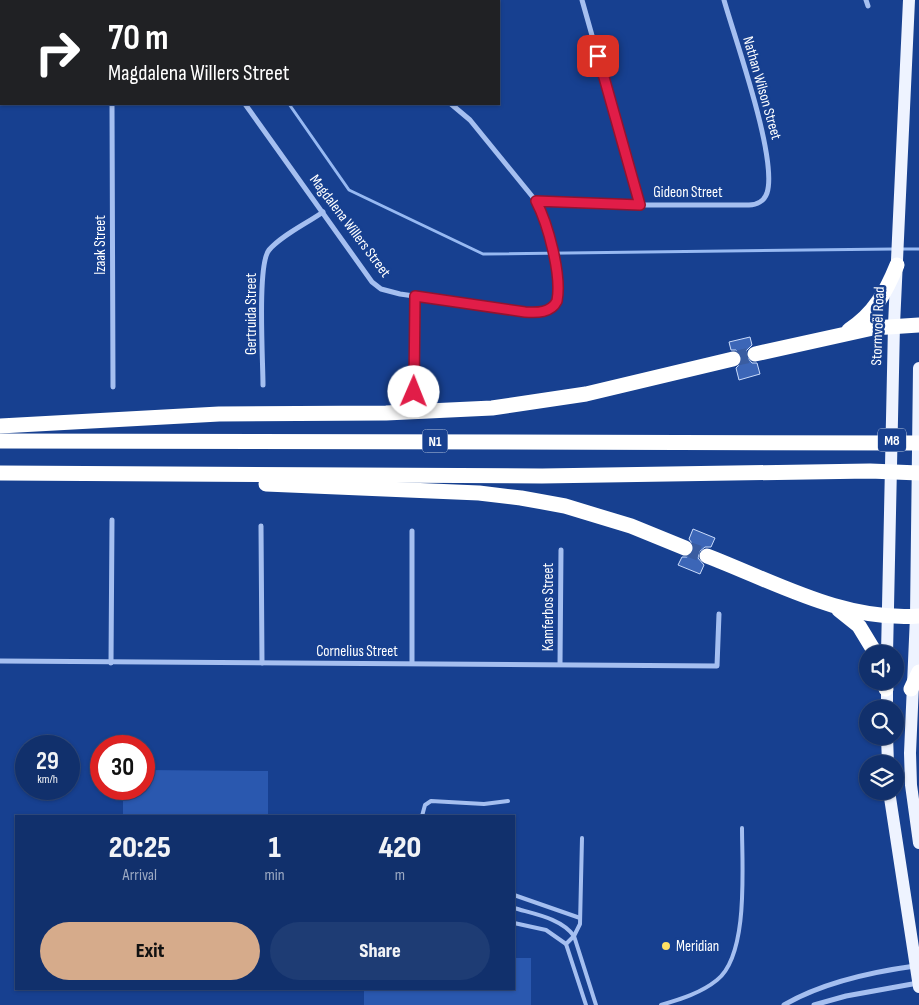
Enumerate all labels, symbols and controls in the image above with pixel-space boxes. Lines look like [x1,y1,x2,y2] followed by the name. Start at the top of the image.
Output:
[108,17,168,60] text: 70 m
[25,20,90,85] icon: right
[738,34,786,142] street label: Nathan Wilson Street
[577,35,619,77] pin
[584,42,612,70] icon: arrive
[108,60,289,87] text: Magdalena Willers Street
[305,171,395,281] street label: Magdalena Willers Street
[653,183,723,202] street label: Gideon Street
[91,215,110,275] street label: Izaak Street
[242,273,261,355] street label: Gertruida Street
[867,286,889,366] street label: Stormvoël Road
[387,365,439,417] position arrow
[878,428,906,452] road number: M8
[422,430,448,452] road number: N1
[539,562,558,651] street label: Kamferbos Street
[316,642,398,661] street label: Cornelius Street
[859,645,904,800] map controls
[859,645,904,690] button: sound
[859,700,904,745] button: search
[90,735,155,800] speed limit sign: 30
[36,746,59,777] text: 29
[859,755,904,800] button: layers
[37,772,58,787] text: km/h
[109,830,171,866] text: 20:25
[268,830,281,866] text: 1
[378,830,421,866] text: 420
[123,866,157,885] text: Arrival
[265,866,285,885] text: min
[395,866,405,885] text: m
[40,922,260,980] button: Exit
[270,922,490,980] button: Share
[676,937,719,956] place label: Meridian
[660,940,672,952] marker: Meridian

